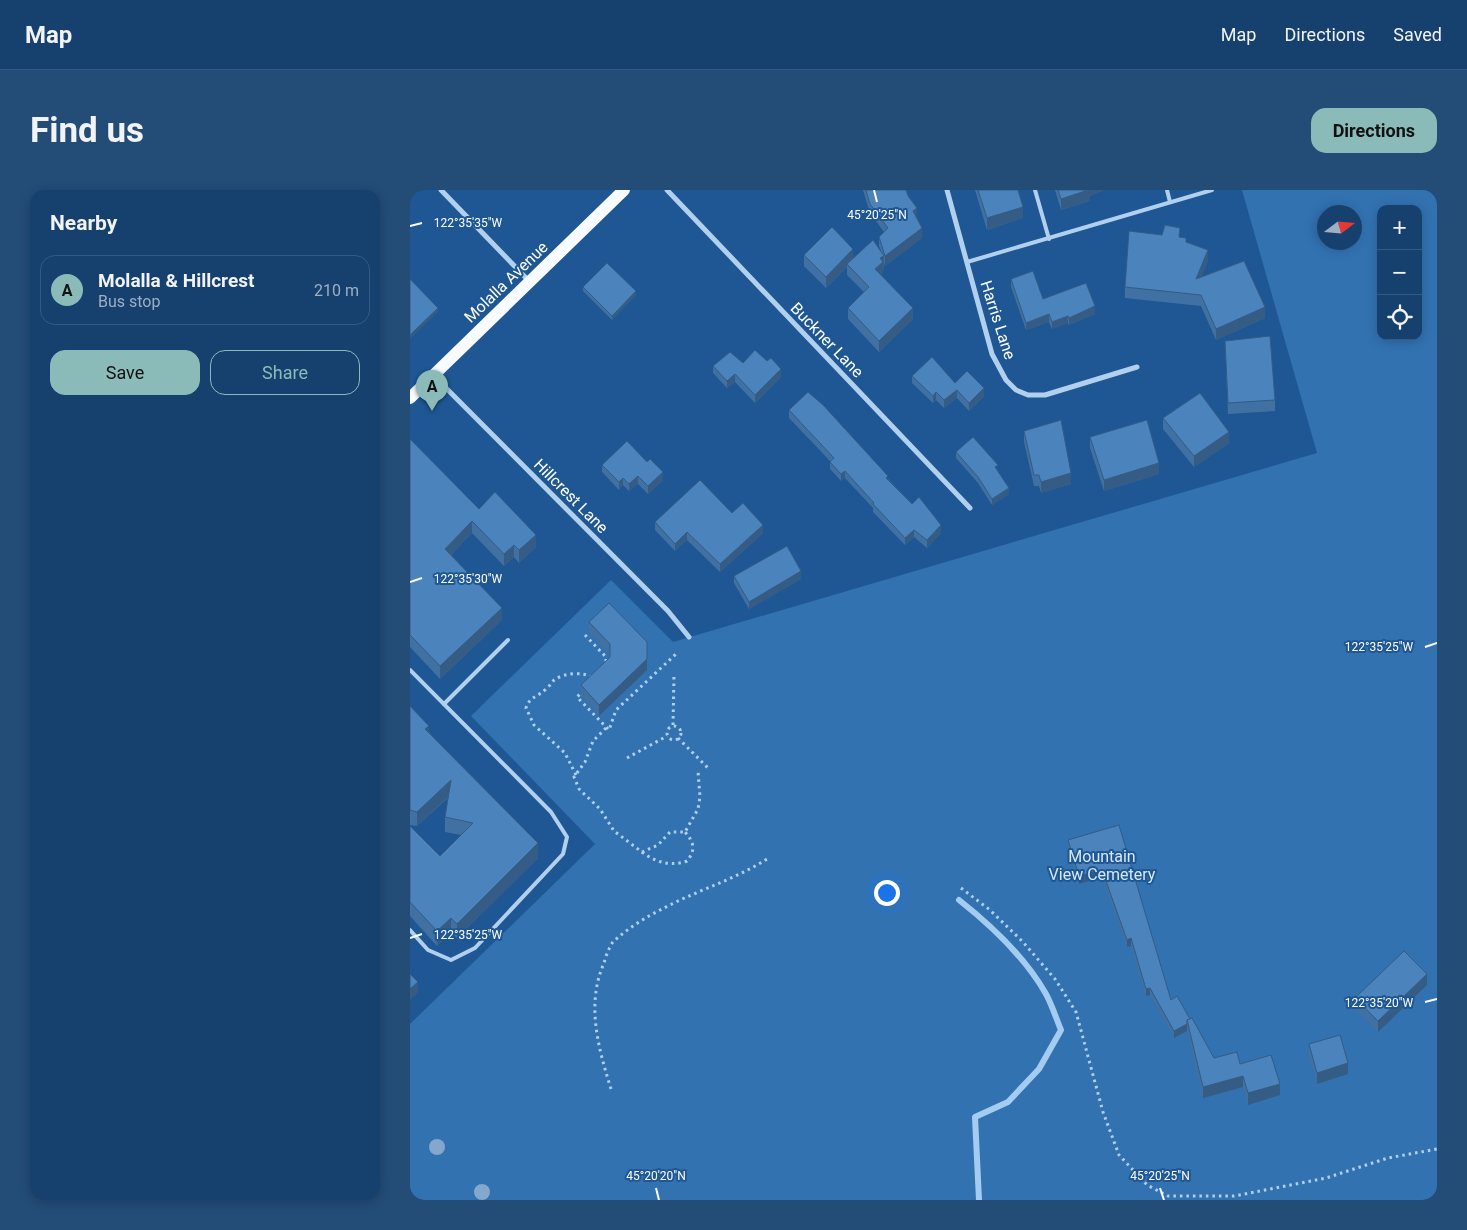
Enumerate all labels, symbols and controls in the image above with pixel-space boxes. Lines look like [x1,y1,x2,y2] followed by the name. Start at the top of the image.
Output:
[25,21,72,49] text: Map
[1221,24,1256,45] text: Map
[1284,24,1365,45] text: Directions
[1393,24,1442,45] text: Saved
[1311,108,1437,153] button: Directions
[30,110,144,151] text: Find us
[1317,205,1362,250] north arrow
[1377,205,1422,340] map controls
[1377,205,1422,250] button: +
[847,208,907,222] text: 45°20'25"N
[50,211,117,235] text: Nearby
[434,216,502,230] text: 122°35'35"W
[460,237,552,327] street label: Molalla Avenue
[1377,250,1422,295] button: −
[98,269,254,292] text: Molalla & Hillcrest
[976,278,1020,362] street label: Harris Lane
[62,281,72,300] text: A
[314,281,359,300] text: 210 m
[98,292,160,311] text: Bus stop
[1377,295,1422,340] button: locate
[787,299,867,381] street label: Buckner Lane
[50,350,200,395] button: Save
[210,350,360,395] button: Share
[416,370,448,411] pin: A
[530,455,612,537] street label: Hillcrest Lane
[434,572,502,586] text: 122°35'30"W
[1345,640,1413,654] text: 122°35'25"W
[1049,847,1156,884] park label: Mountain View Cemetery
[874,880,900,906] your location
[434,928,502,942] text: 122°35'25"W
[1345,996,1413,1010] text: 122°35'20"W
[626,1169,686,1183] text: 45°20'20"N
[1130,1169,1190,1183] text: 45°20'25"N

